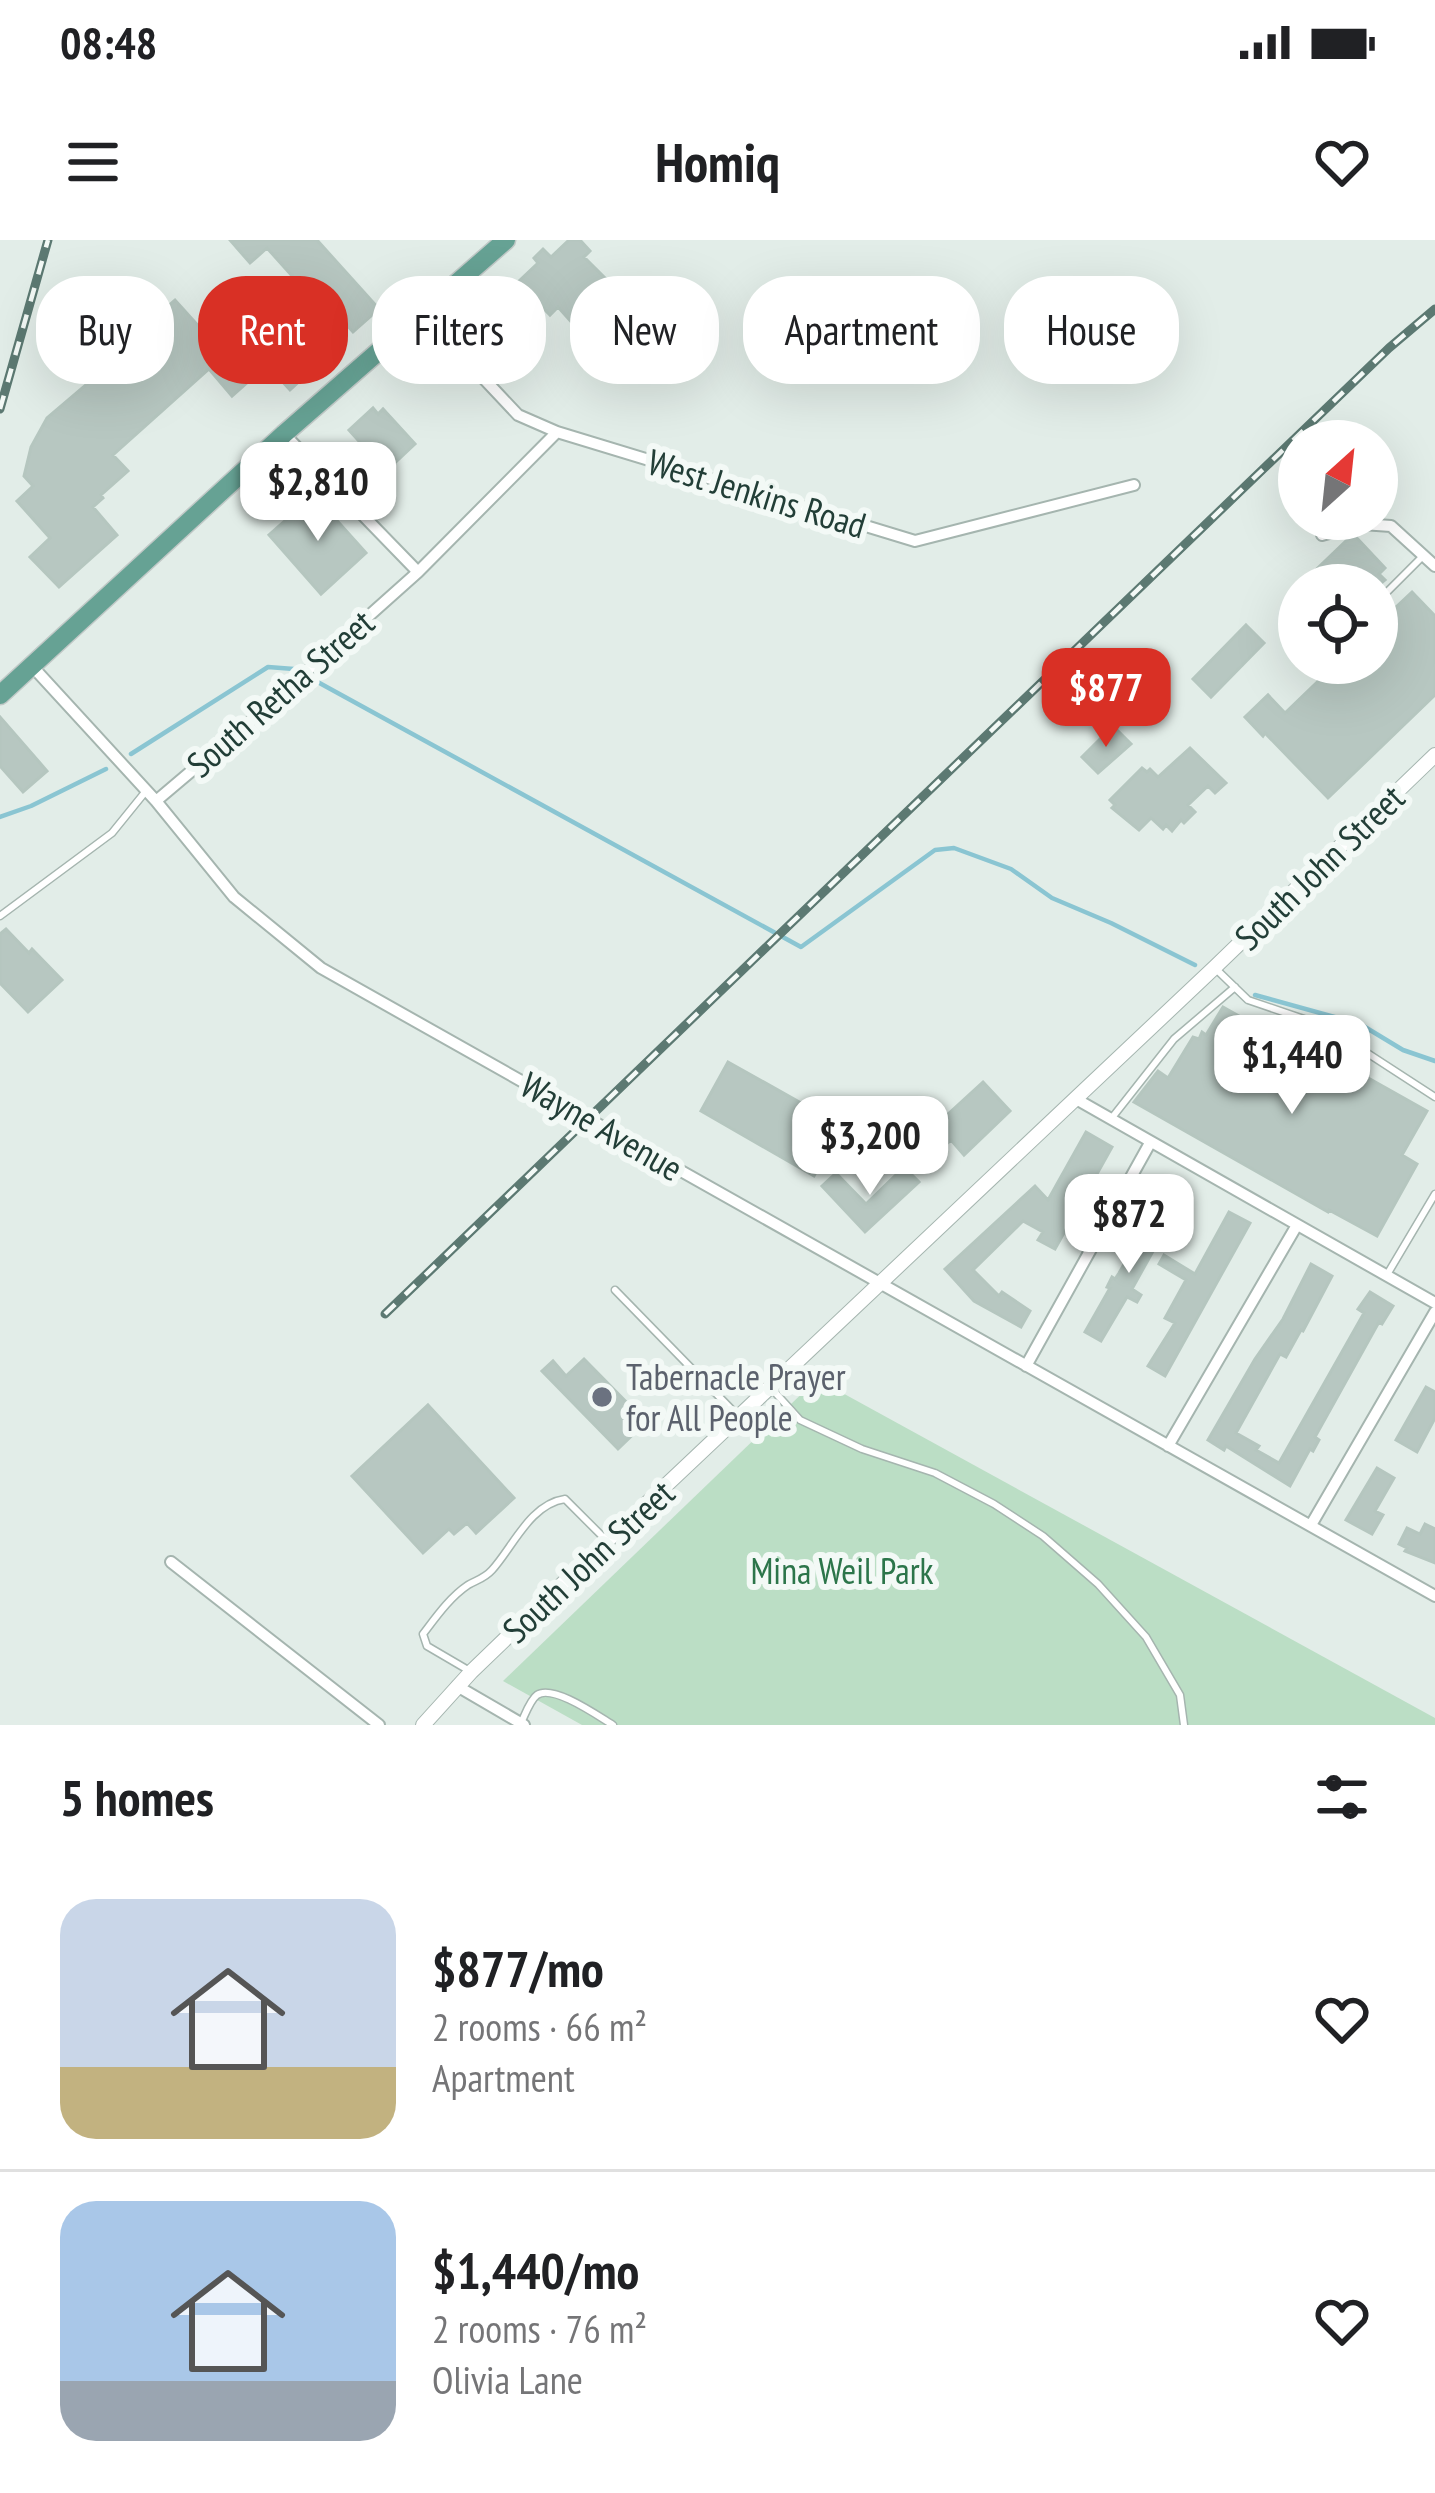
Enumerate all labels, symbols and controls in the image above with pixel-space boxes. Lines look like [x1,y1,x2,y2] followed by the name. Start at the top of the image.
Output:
[60,13,157,71] text: 08:48
[655,127,780,197] text: Homiq
[60,129,126,195] icon: menu
[1309,129,1375,195] icon: heart
[36,276,174,384] chip: Buy
[198,276,348,384] chip: Rent
[372,276,546,384] chip: Filters
[570,276,719,384] chip: New
[743,276,980,384] chip: Apartment
[1004,276,1179,384] chip: House
[1278,420,1398,540] north arrow
[1278,420,1398,684] map controls
[642,438,872,548] street label: West Jenkins Road
[220,442,416,544] pin: $2,810
[267,455,369,506] text: $2,810
[1278,564,1398,684] button: locate
[177,599,383,787] street label: South Retha Street
[1035,648,1177,750] pin: $877
[1069,661,1143,712] text: $877
[1224,774,1414,960] street label: South John Street
[1194,1015,1390,1117] pin: $1,440
[1241,1028,1343,1079] text: $1,440
[513,1061,691,1191] street label: Wayne Avenue
[772,1096,968,1198] pin: $3,200
[819,1109,921,1160] text: $3,200
[1058,1174,1200,1276] pin: $872
[1092,1187,1166,1238] text: $872
[626,1353,846,1441] place label: Tabernacle Prayer for All People
[589,1384,615,1410] marker: Tabernacle Prayer for All People
[492,1469,684,1653] street label: South John Street
[750,1547,934,1594] park label: Mina Weil Park
[60,1764,214,1830] text: 5 homes
[1309,1764,1375,1830] icon: filters
[432,1935,604,2001] text: $877/mo
[156,1947,300,2091] icon: home
[1309,1986,1375,2052] icon: heart
[432,2001,647,2052] text: 2 rooms · 66 m²
[432,2052,575,2103] text: Apartment
[432,2237,639,2303] text: $1,440/mo
[156,2249,300,2393] icon: home
[1309,2288,1375,2354] icon: heart
[432,2303,647,2354] text: 2 rooms · 76 m²
[432,2354,583,2405] text: Olivia Lane

